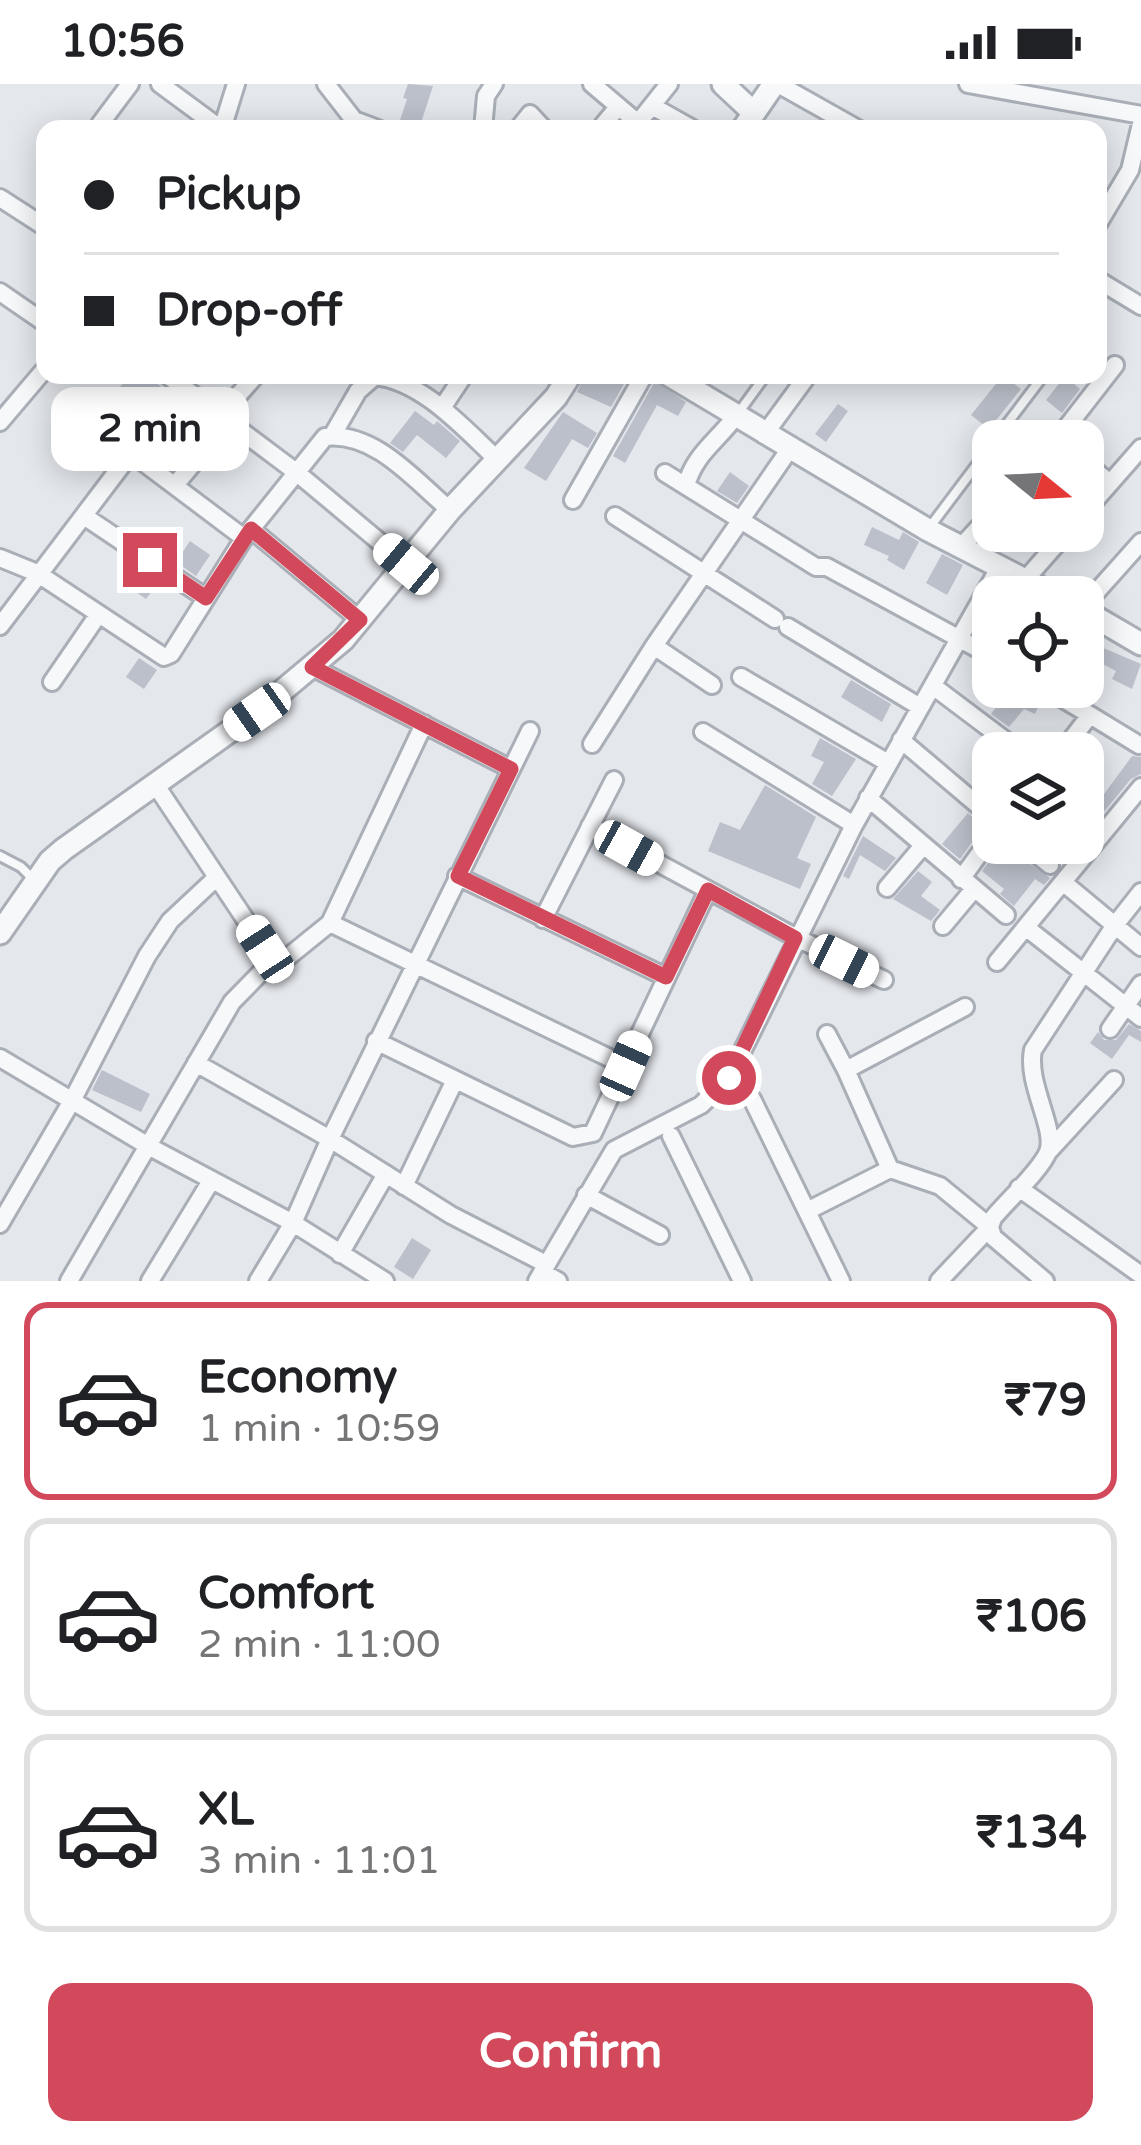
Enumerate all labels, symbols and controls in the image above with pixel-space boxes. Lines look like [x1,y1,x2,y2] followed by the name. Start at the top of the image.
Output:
[60,15,185,69] text: 10:56
[156,168,301,222] text: Pickup
[156,284,342,338] text: Drop-off
[51,386,249,470] callout: 2 min
[98,405,202,452] text: 2 min
[972,420,1104,552] north arrow
[972,420,1104,864] map controls
[367,527,445,601] car
[123,533,177,587] route end
[972,576,1104,708] button: locate
[217,677,297,747] car
[972,732,1104,864] button: layers
[589,815,669,881] car
[230,909,300,989] car
[804,929,884,993] car
[595,1026,657,1106] car
[702,1051,756,1105] route start
[54,1347,162,1455] icon: car
[198,1351,397,1405] text: Economy
[1004,1374,1087,1428] text: ₹79
[198,1405,440,1452] text: 1 min · 10:59
[54,1563,162,1671] icon: car
[198,1567,374,1621] text: Comfort
[976,1590,1087,1644] text: ₹106
[198,1621,440,1668] text: 2 min · 11:00
[54,1779,162,1887] icon: car
[198,1783,254,1837] text: XL
[976,1806,1087,1860] text: ₹134
[198,1837,440,1884] text: 3 min · 11:01
[48,1983,1093,2121] button: Confirm

